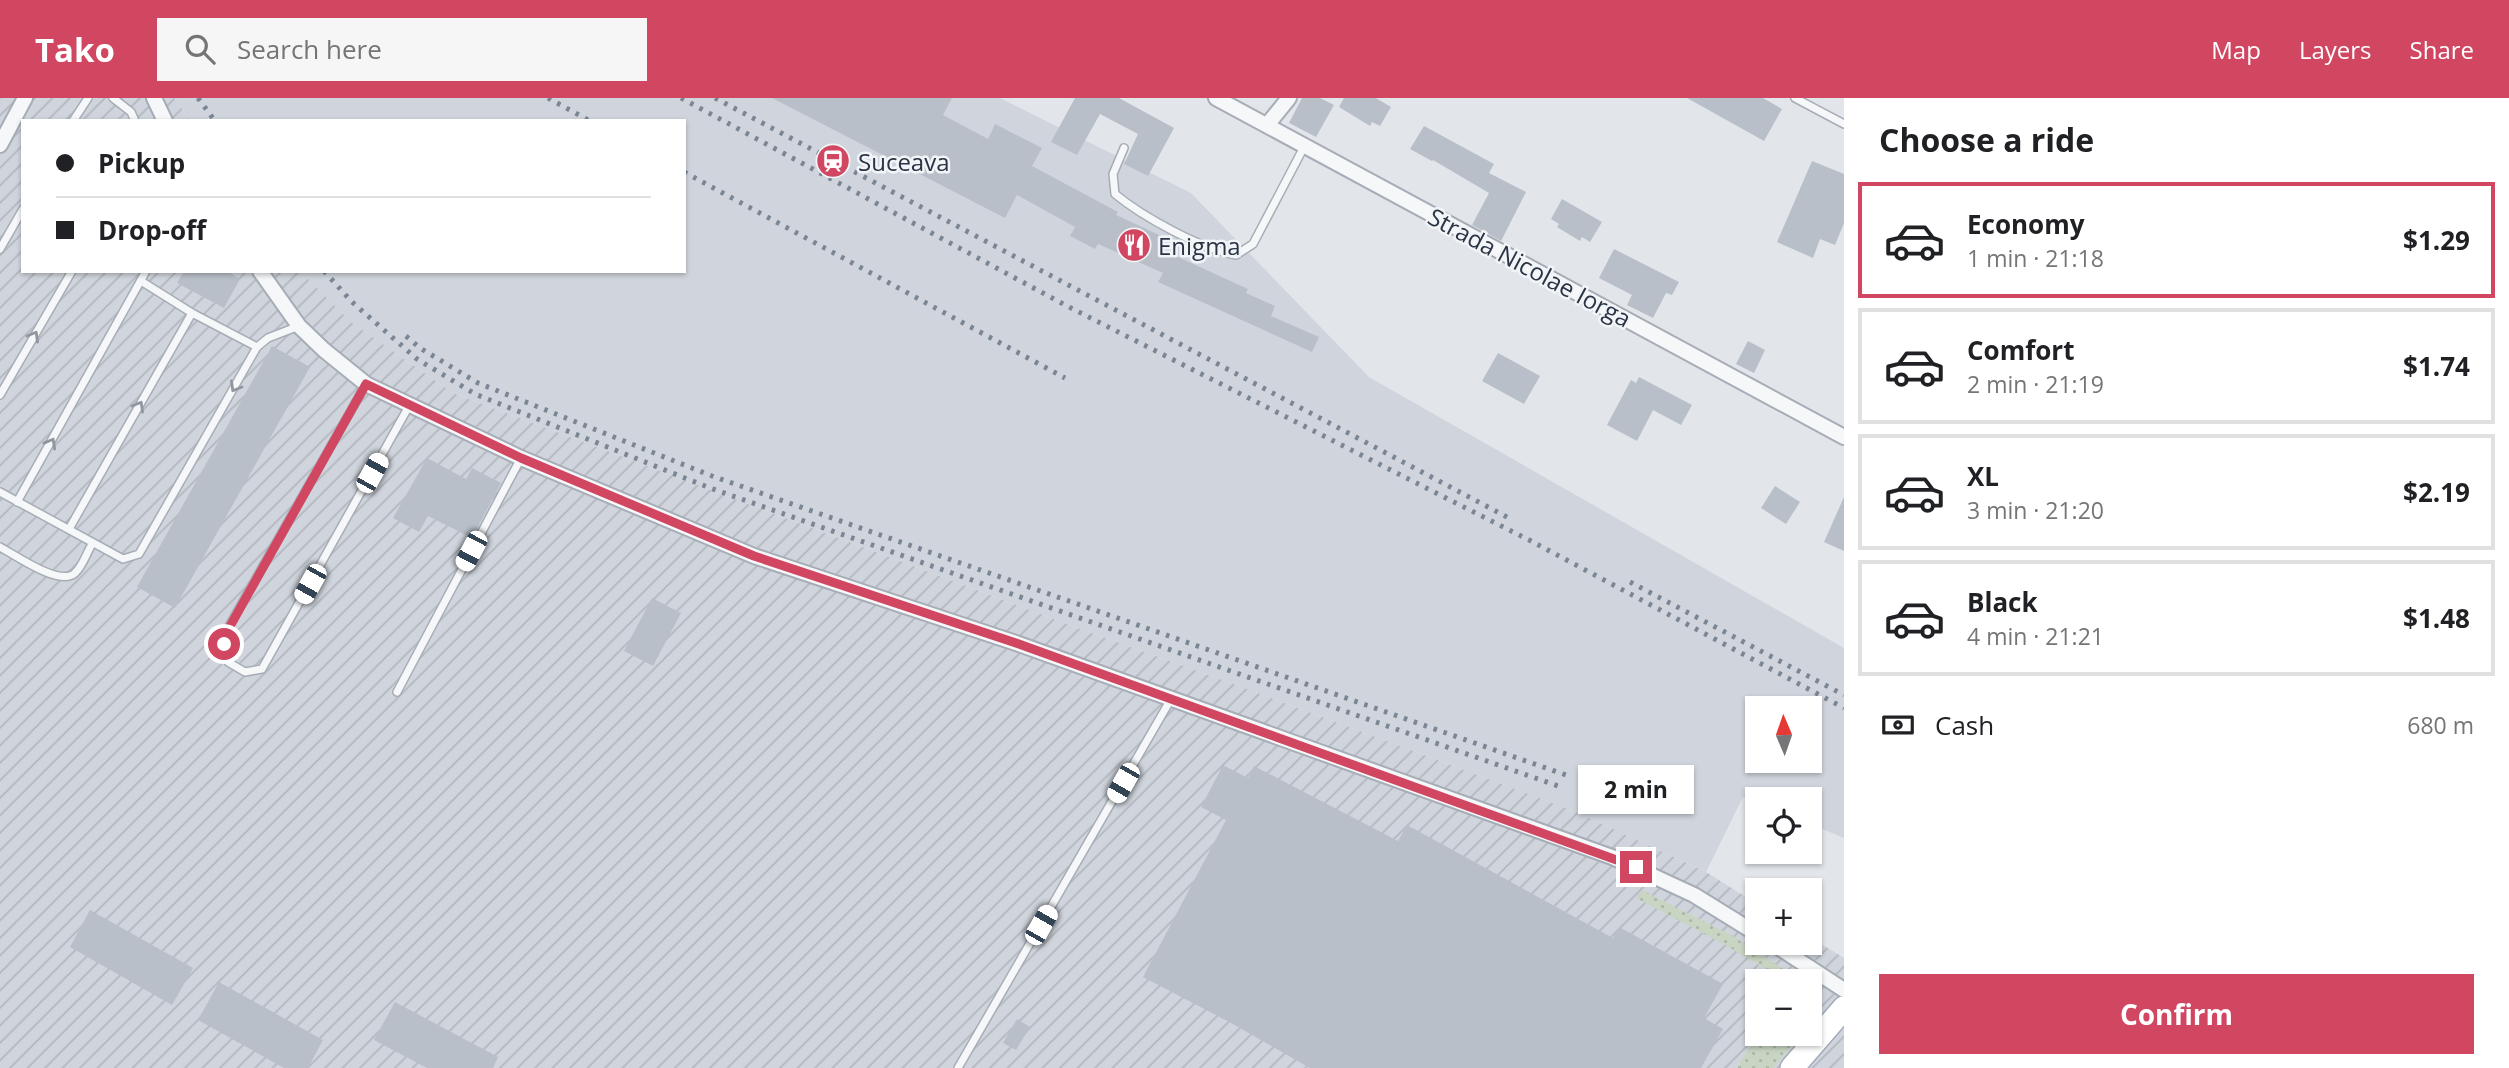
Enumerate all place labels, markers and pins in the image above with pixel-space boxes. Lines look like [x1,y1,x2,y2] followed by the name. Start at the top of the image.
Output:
[814,142,852,180] station icon: Suceava
[858,145,950,178] place label: Suceava
[1115,226,1153,264] restaurant icon: Enigma
[1158,229,1241,262] place label: Enigma

